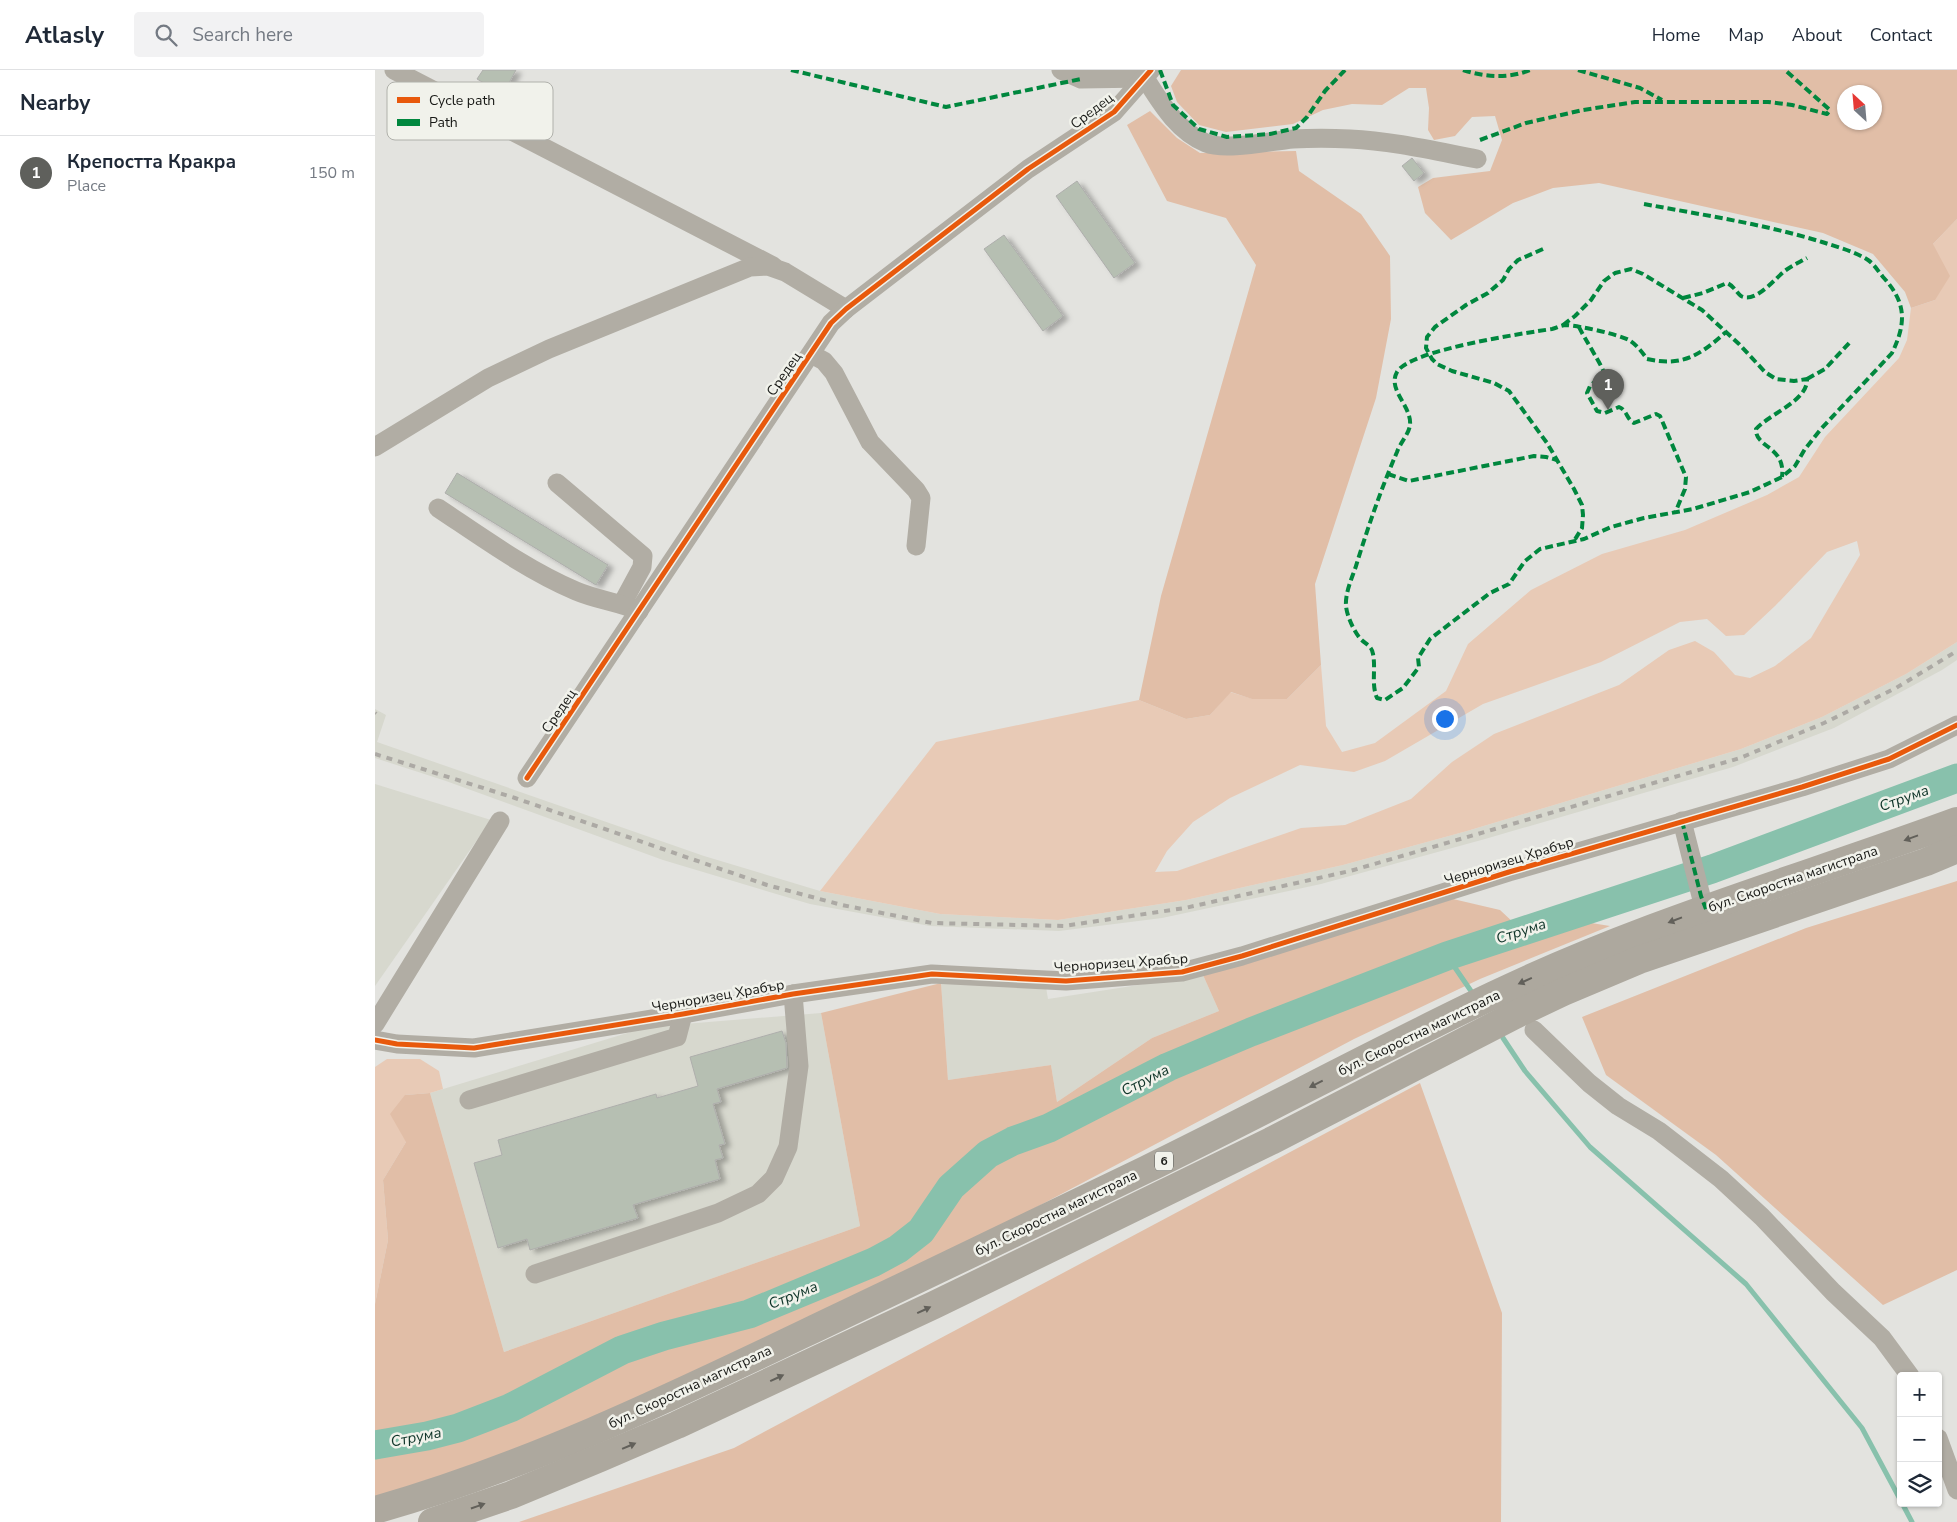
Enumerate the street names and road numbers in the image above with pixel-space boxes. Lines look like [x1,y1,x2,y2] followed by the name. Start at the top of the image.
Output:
[1066,88,1118,134] street label: Средец
[762,348,806,400] street label: Средец
[537,685,581,737] street label: Средец
[1442,832,1576,890] street label: Черноризец Храбър
[1706,841,1880,917] street label: бул. Скоростна магистрала
[1053,949,1189,977] street label: Черноризец Храбър
[650,975,786,1017] street label: Черноризец Храбър
[1335,985,1503,1081] street label: бул. Скоростна магистрала
[1155,1152,1173,1170] road number: 6
[972,1165,1140,1261] street label: бул. Скоростна магистрала
[605,1341,775,1433] street label: бул. Скоростна магистрала

